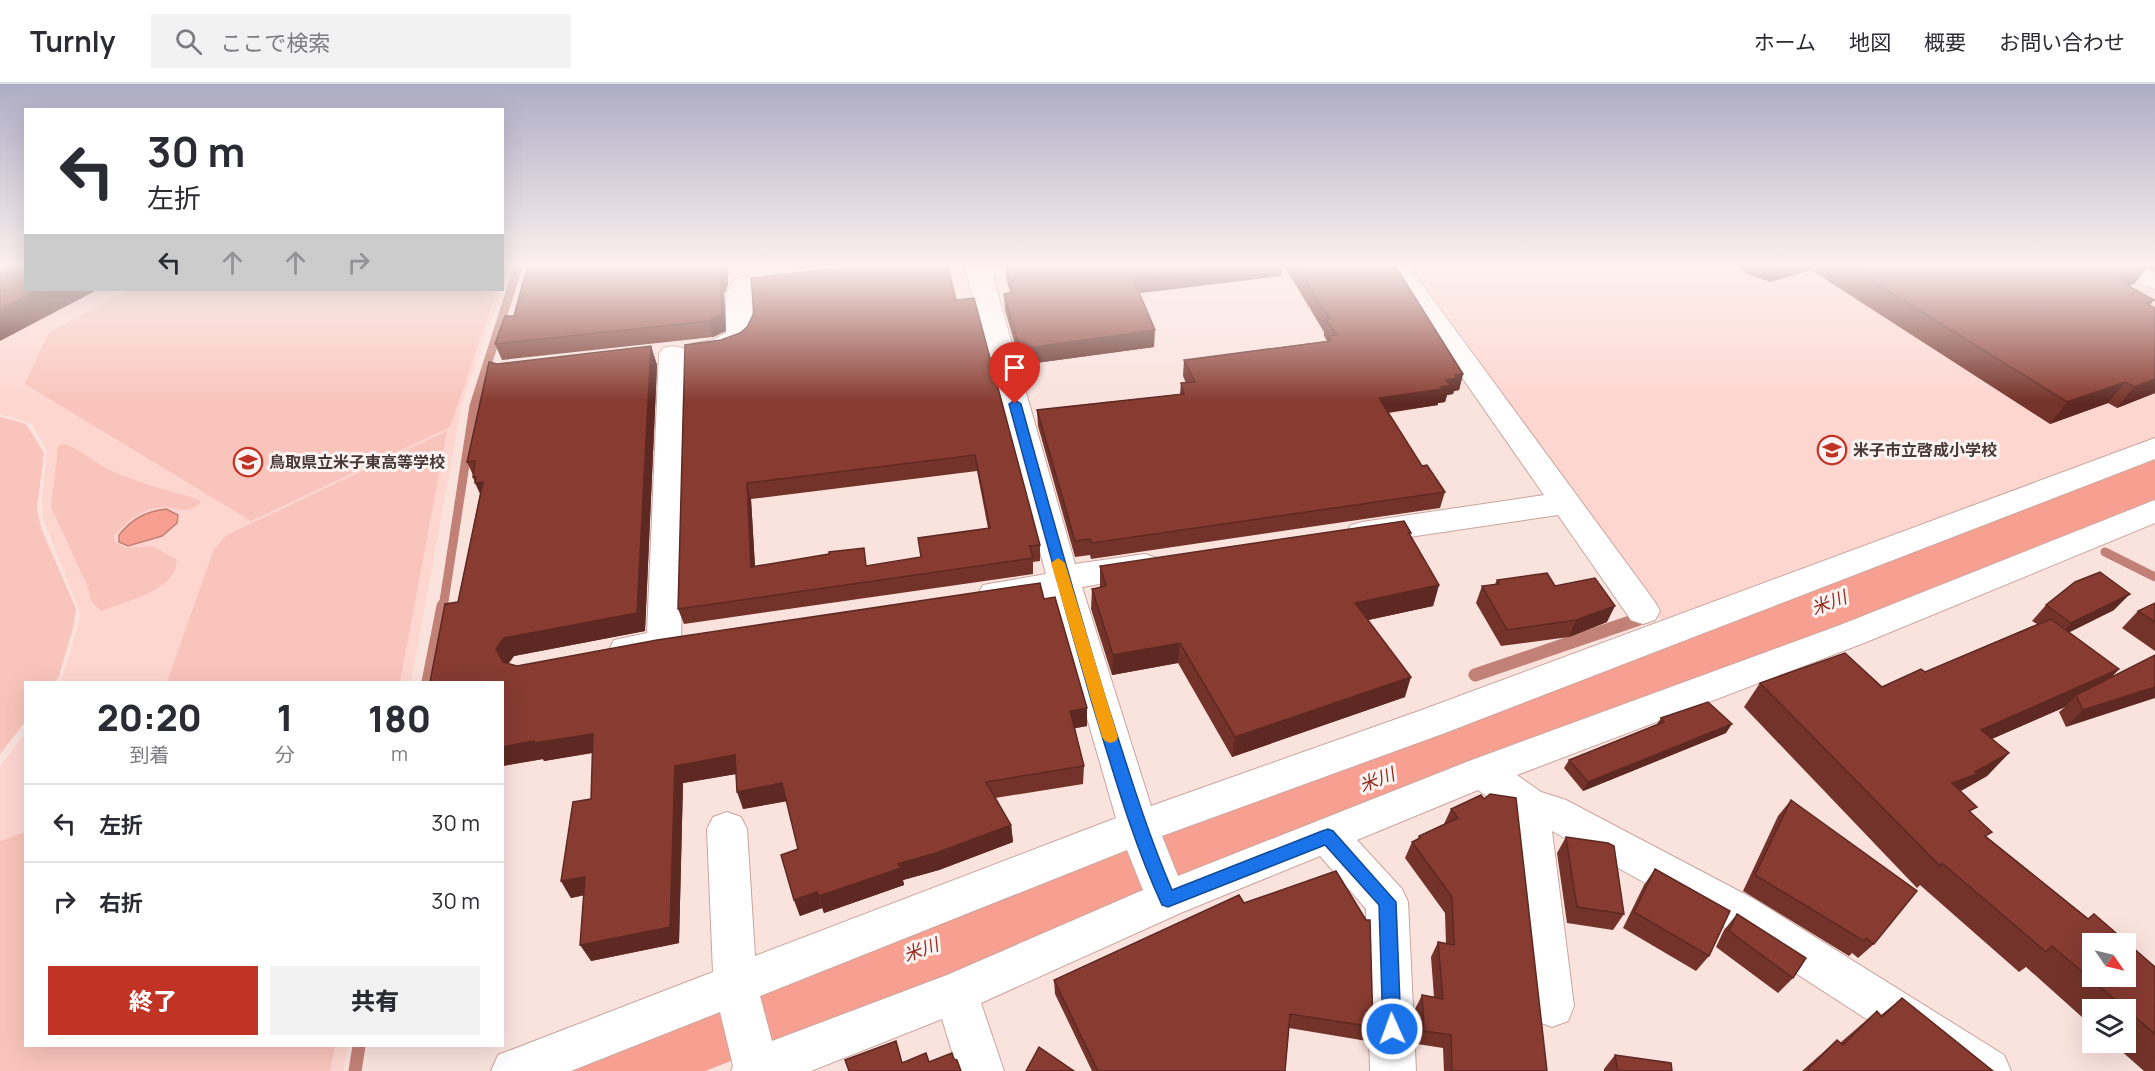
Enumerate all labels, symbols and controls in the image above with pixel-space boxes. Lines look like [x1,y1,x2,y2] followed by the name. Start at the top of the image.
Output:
[151,14,571,68] search box
[30,22,115,60] text: Turnly
[172,25,205,58] icon: search
[220,28,330,58] text: ここで検索
[1754,28,1816,56] text: ホーム
[1849,28,1891,56] text: 地図
[1924,28,1966,56] text: 概要
[1999,28,2125,56] text: お問い合わせ
[147,122,245,180] text: 30 m
[48,132,126,210] icon: left
[147,179,201,216] text: 左折
[153,246,186,279] icon: left
[216,246,249,279] icon: ahead
[279,246,312,279] icon: ahead
[342,246,375,279] icon: right
[989,342,1040,404] pin
[998,351,1031,384] icon: arrive
[1816,434,1848,466] school or university icon: 米子市立啓成小学校
[1853,439,1997,461] place label: 米子市立啓成小学校
[232,446,264,478] school or university icon: 鳥取県立米子東高等学校
[269,451,445,473] place label: 鳥取県立米子東高等学校
[1808,584,1852,620] water label: 米川
[97,693,202,742] text: 20:20
[277,693,293,742] text: 1
[368,694,431,743] text: 180
[391,740,408,767] text: m
[129,741,169,768] text: 到着
[275,741,295,768] text: 分
[1356,761,1400,797] water label: 米川
[48,807,81,840] icon: left
[431,808,480,838] text: 30 m
[99,810,143,840] text: 左折
[48,885,81,918] icon: right
[431,886,480,916] text: 30 m
[99,888,143,918] text: 右折
[900,931,944,966] water label: 米川
[2082,933,2136,987] north arrow
[2082,933,2136,1053] map controls
[48,966,258,1035] button: 終了
[270,966,480,1035] button: 共有
[1360,997,1424,1061] position arrow
[2082,999,2136,1053] button: layers

